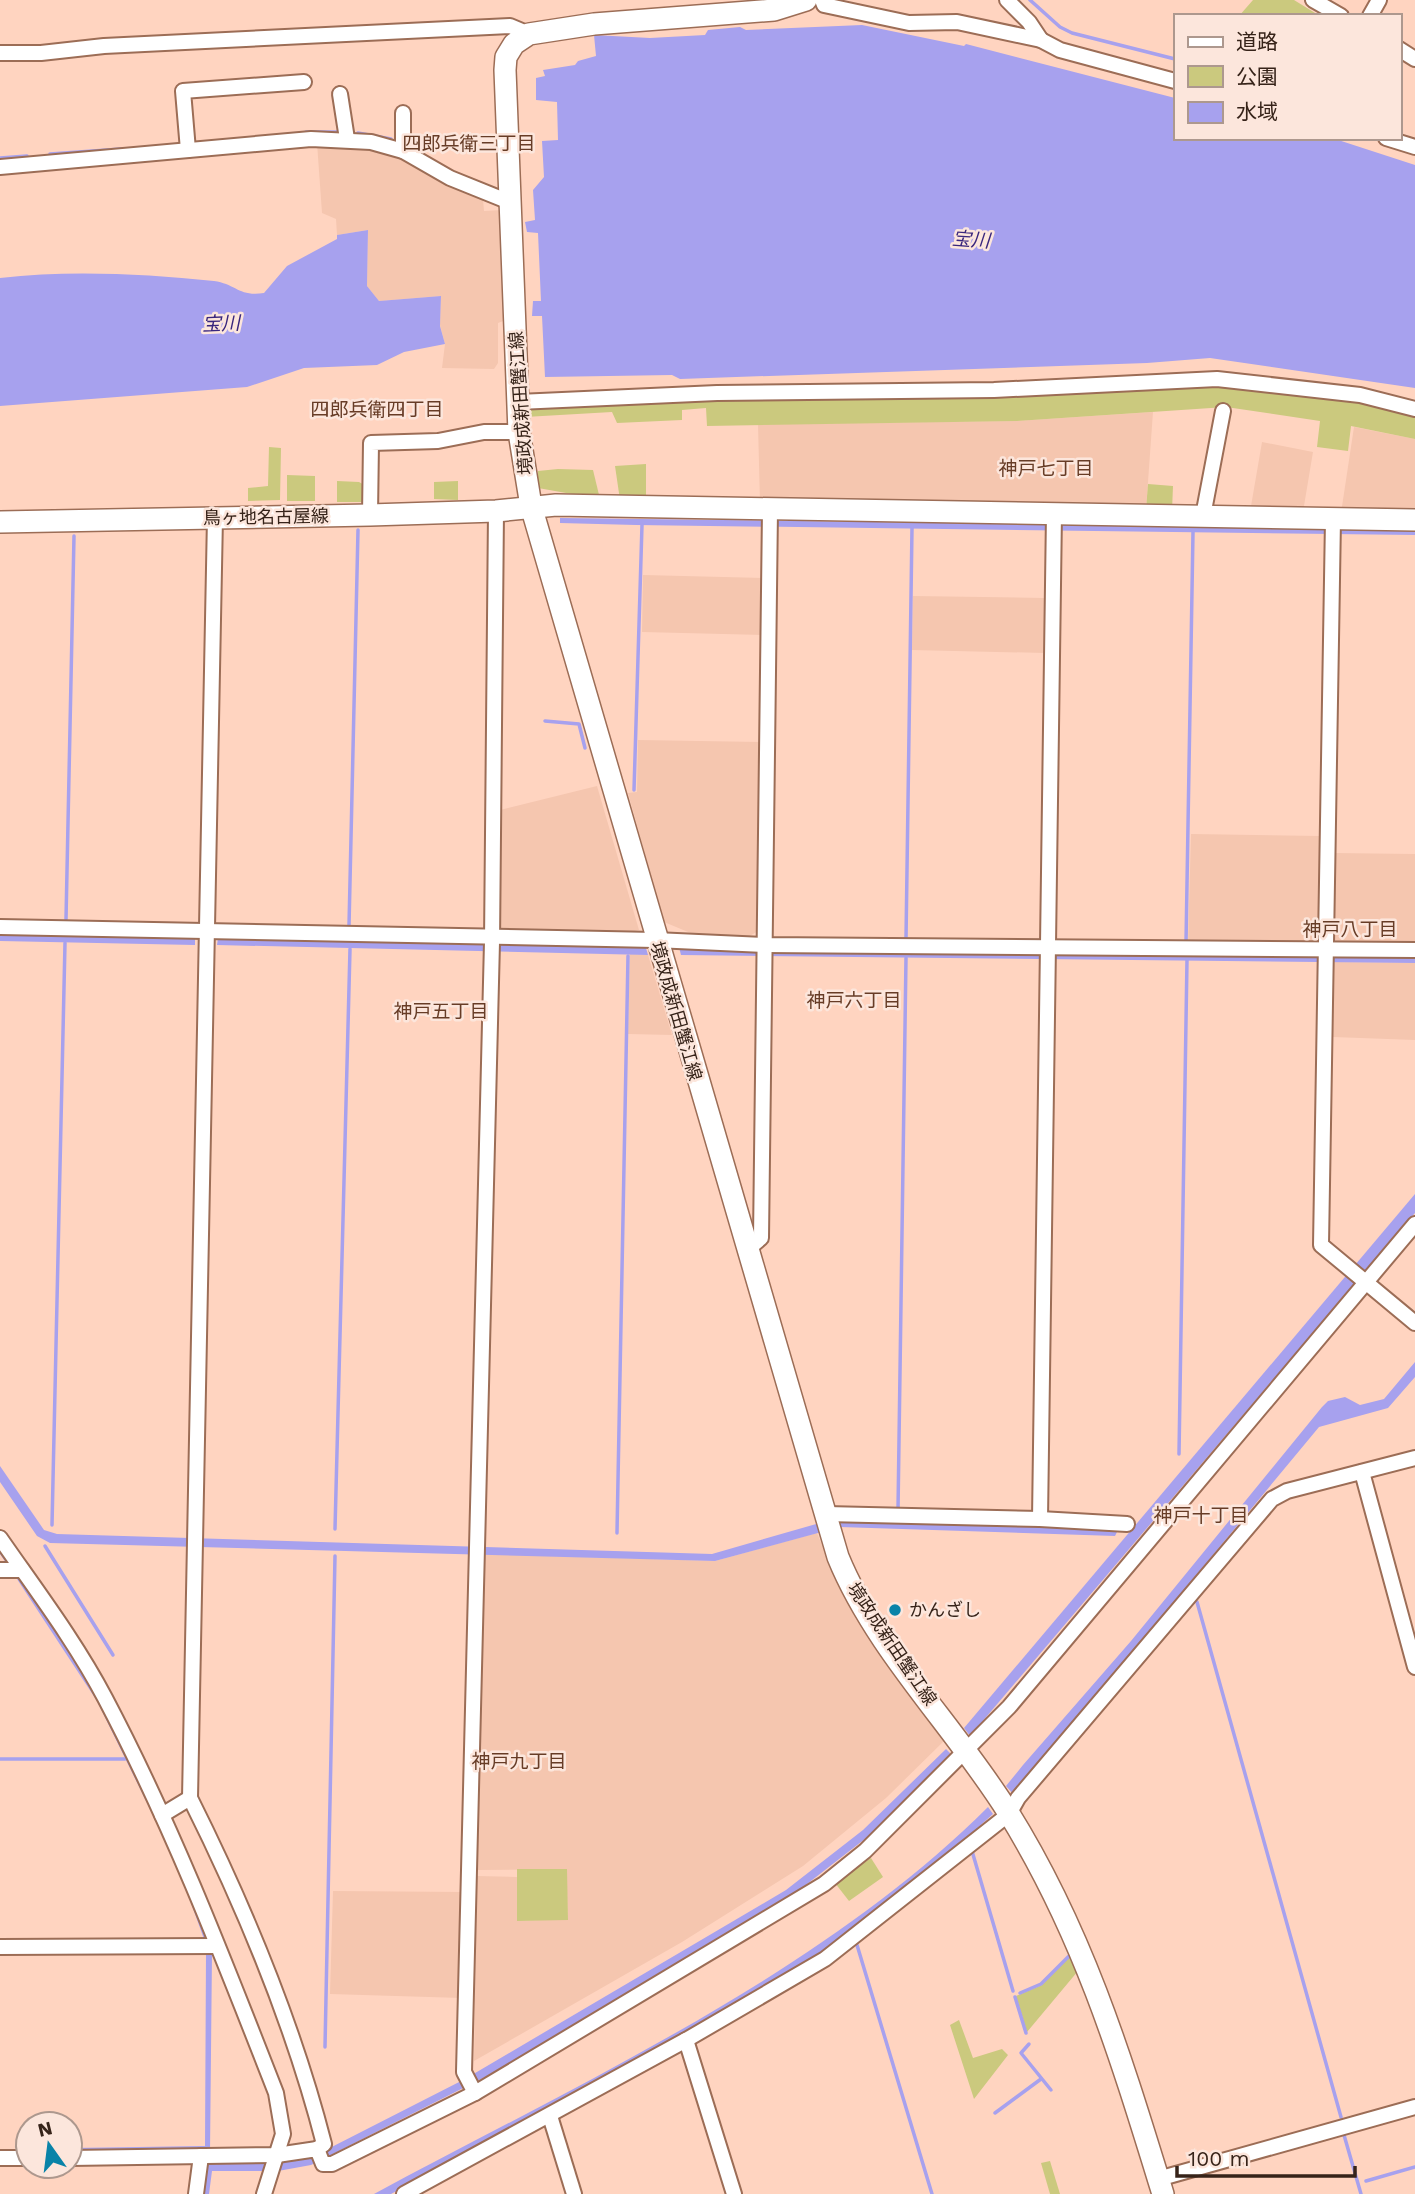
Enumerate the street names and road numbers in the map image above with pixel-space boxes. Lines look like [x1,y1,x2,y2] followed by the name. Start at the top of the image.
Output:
[505,330,536,476] street label: 境政成新田蟹江線
[203,505,329,528] street label: 鳥ヶ地名古屋線
[647,939,706,1083] street label: 境政成新田蟹江線
[843,1578,941,1709] street label: 境政成新田蟹江線

